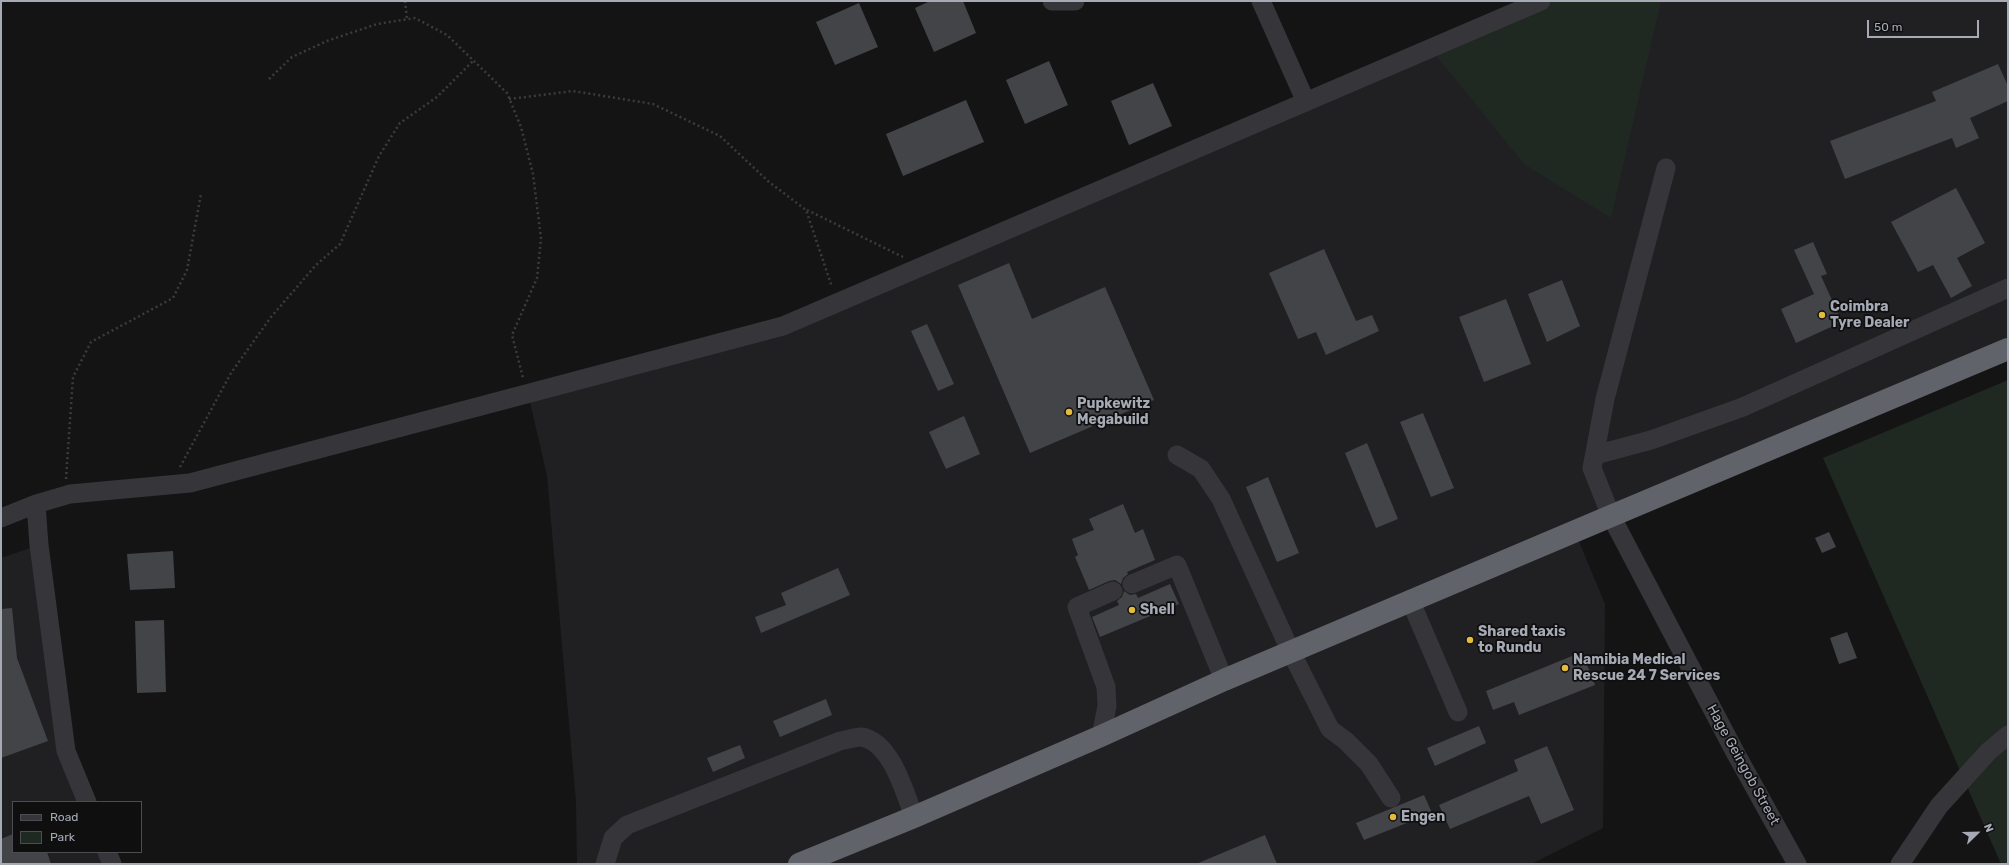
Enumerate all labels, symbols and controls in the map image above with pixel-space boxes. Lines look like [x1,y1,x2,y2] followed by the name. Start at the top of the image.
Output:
[1869,12,1981,38] scale bar
[1874,20,1902,34] text: 50 m
[1830,299,1909,332] place label: Coimbra Tyre Dealer
[1817,310,1827,320] marker: Coimbra Tyre Dealer
[1077,396,1150,428] place label: Pupkewitz Megabuild
[1064,407,1074,417] marker: Pupkewitz Megabuild
[1140,602,1175,618] place label: Shell
[1127,605,1137,615] marker: Shell
[1478,624,1566,656] place label: Shared taxis to Rundu
[1465,635,1475,645] marker: Shared taxis to Rundu
[1573,652,1720,684] place label: Namibia Medical Rescue 24 7 Services
[1560,663,1570,673] marker: Namibia Medical Rescue 24 7 Services
[1703,702,1783,828] street label: Hage Geingob Street
[12,801,142,853] legend
[1401,809,1445,825] place label: Engen
[50,810,78,824] text: Road
[1388,812,1398,822] marker: Engen
[1957,813,1997,853] north arrow
[1981,822,1996,834] text: N
[50,830,75,844] text: Park

